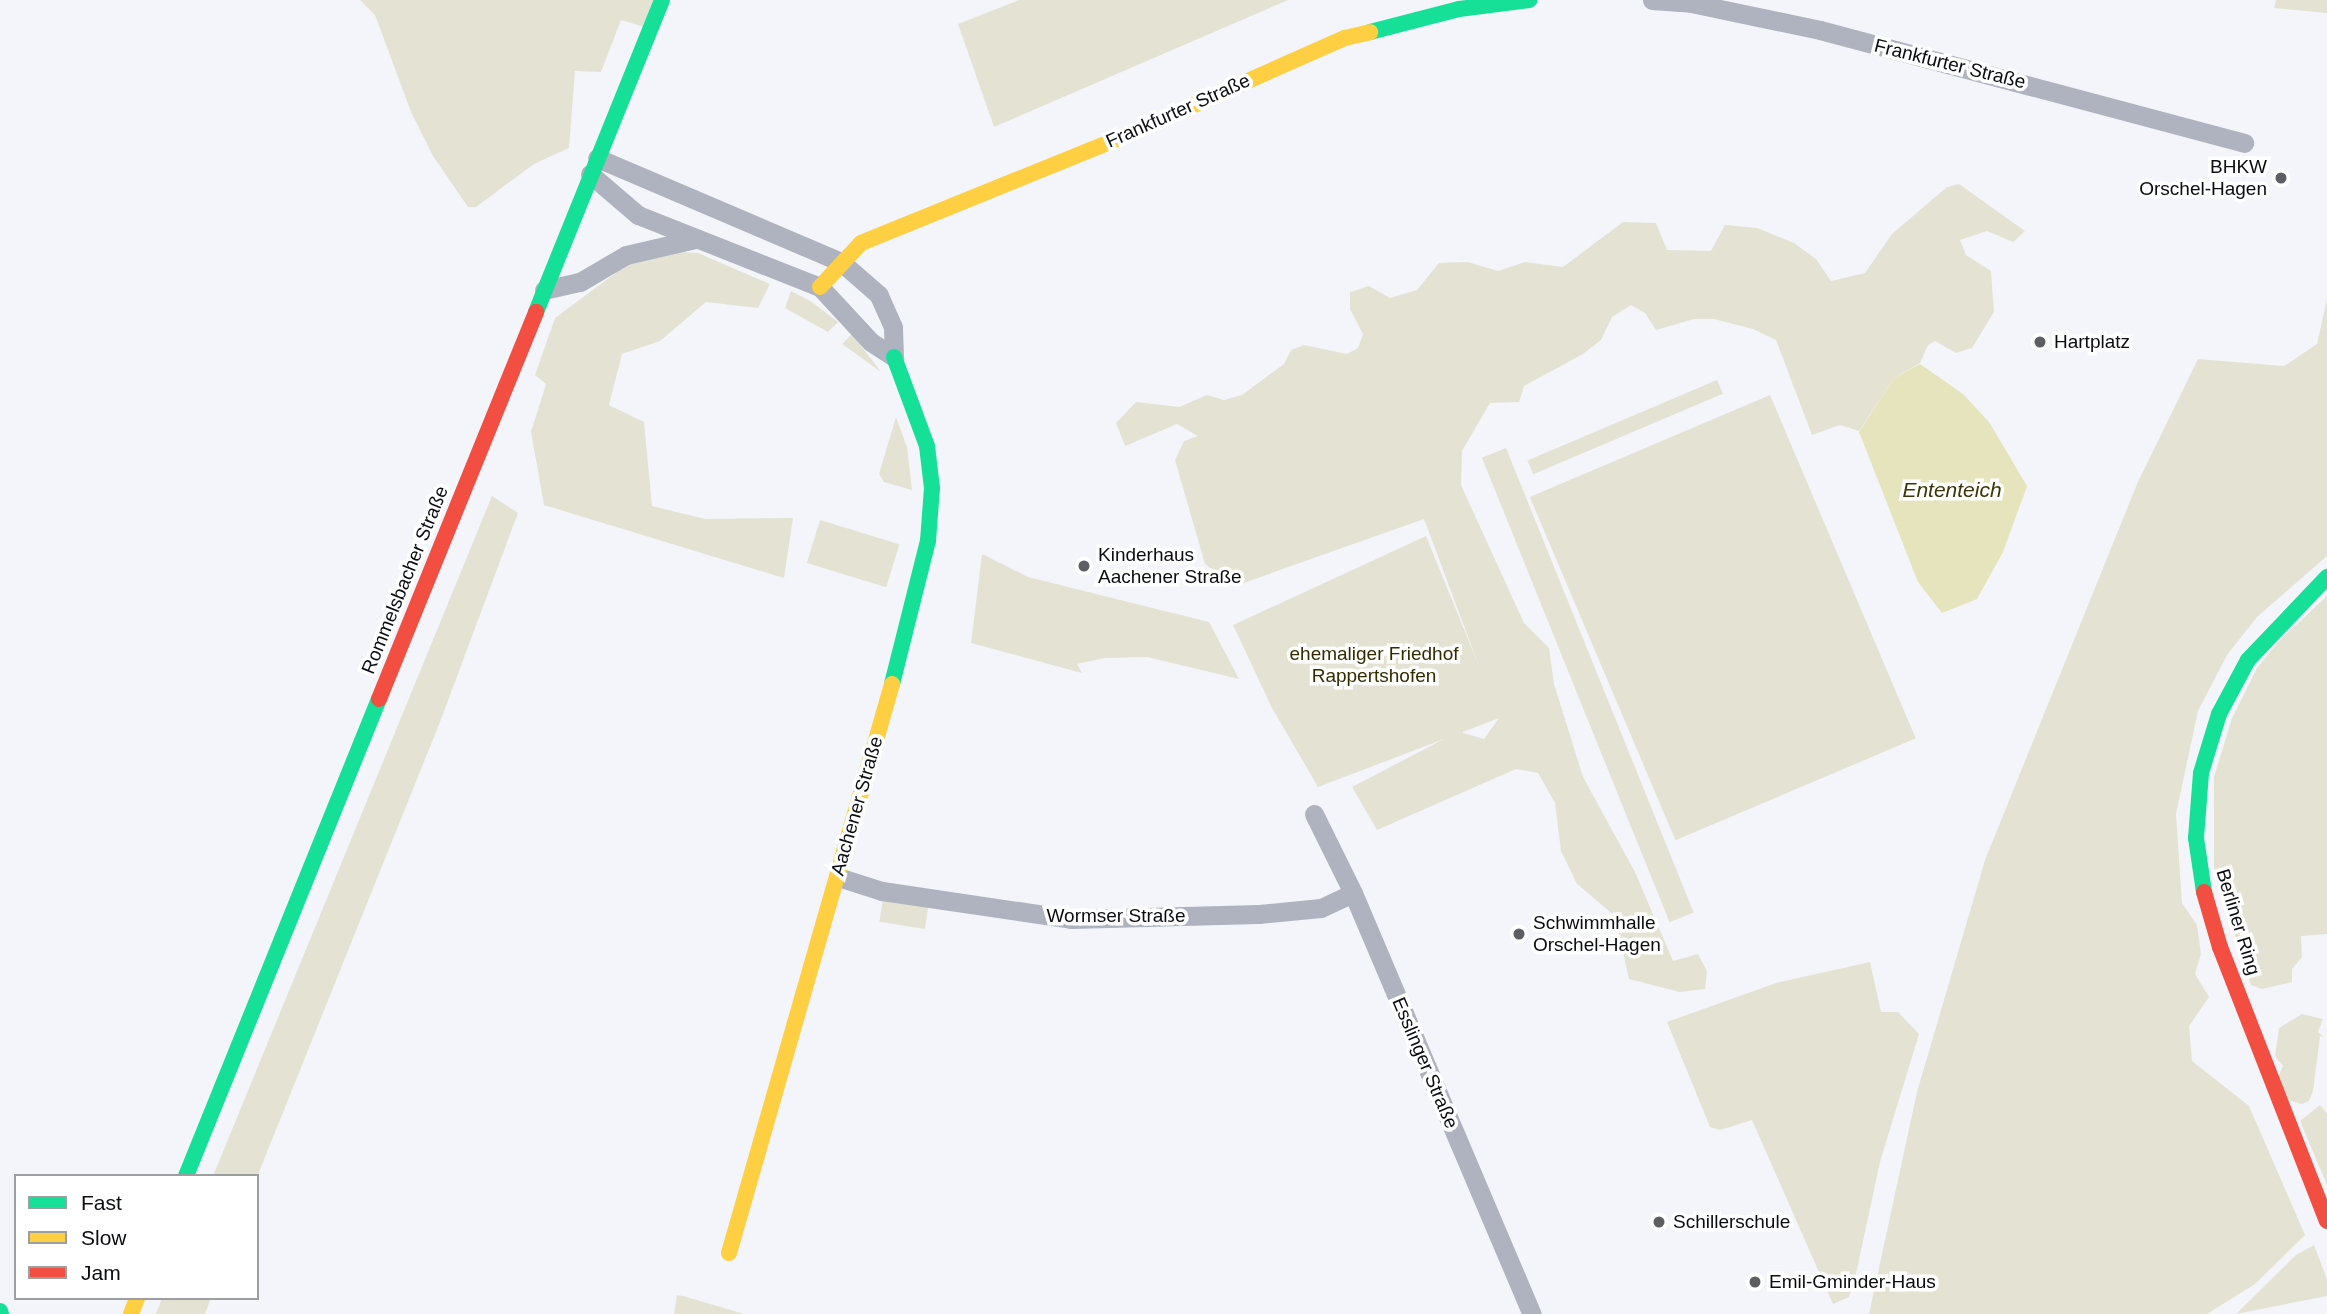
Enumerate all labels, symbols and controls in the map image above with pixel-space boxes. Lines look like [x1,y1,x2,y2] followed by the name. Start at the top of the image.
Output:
[1872,34,2028,94] street label: Frankfurter Straße
[1102,69,1254,153] street label: Frankfurter Straße
[2139,156,2267,200] place label: BHKW Orschel-Hagen
[2273,170,2289,186] marker: BHKW Orschel-Hagen
[2054,331,2130,353] place label: Hartplatz
[2032,334,2048,350] marker: Hartplatz
[1902,477,2002,503] water label: Ententeich
[357,483,453,677] street label: Rommelsbacher Straße
[1098,544,1242,588] place label: Kinderhaus Aachener Straße
[1076,558,1092,574] marker: Kinderhaus Aachener Straße
[1290,643,1458,687] park label: ehemaliger Friedhof Rappertshofen
[826,734,888,878] street label: Aachener Straße
[2211,866,2265,978] street label: Berliner Ring
[1046,905,1186,927] street label: Wormser Straße
[1533,912,1661,956] place label: Schwimmhalle Orschel-Hagen
[1511,926,1527,942] marker: Schwimmhalle Orschel-Hagen
[1387,994,1463,1132] street label: Esslinger Straße
[14,1174,259,1300] legend
[81,1191,122,1214] text: Fast
[1673,1211,1790,1233] place label: Schillerschule
[1651,1214,1667,1230] marker: Schillerschule
[81,1226,127,1249] text: Slow
[81,1261,121,1284] text: Jam
[1769,1271,1936,1293] place label: Emil-Gminder-Haus
[1747,1274,1763,1290] marker: Emil-Gminder-Haus

